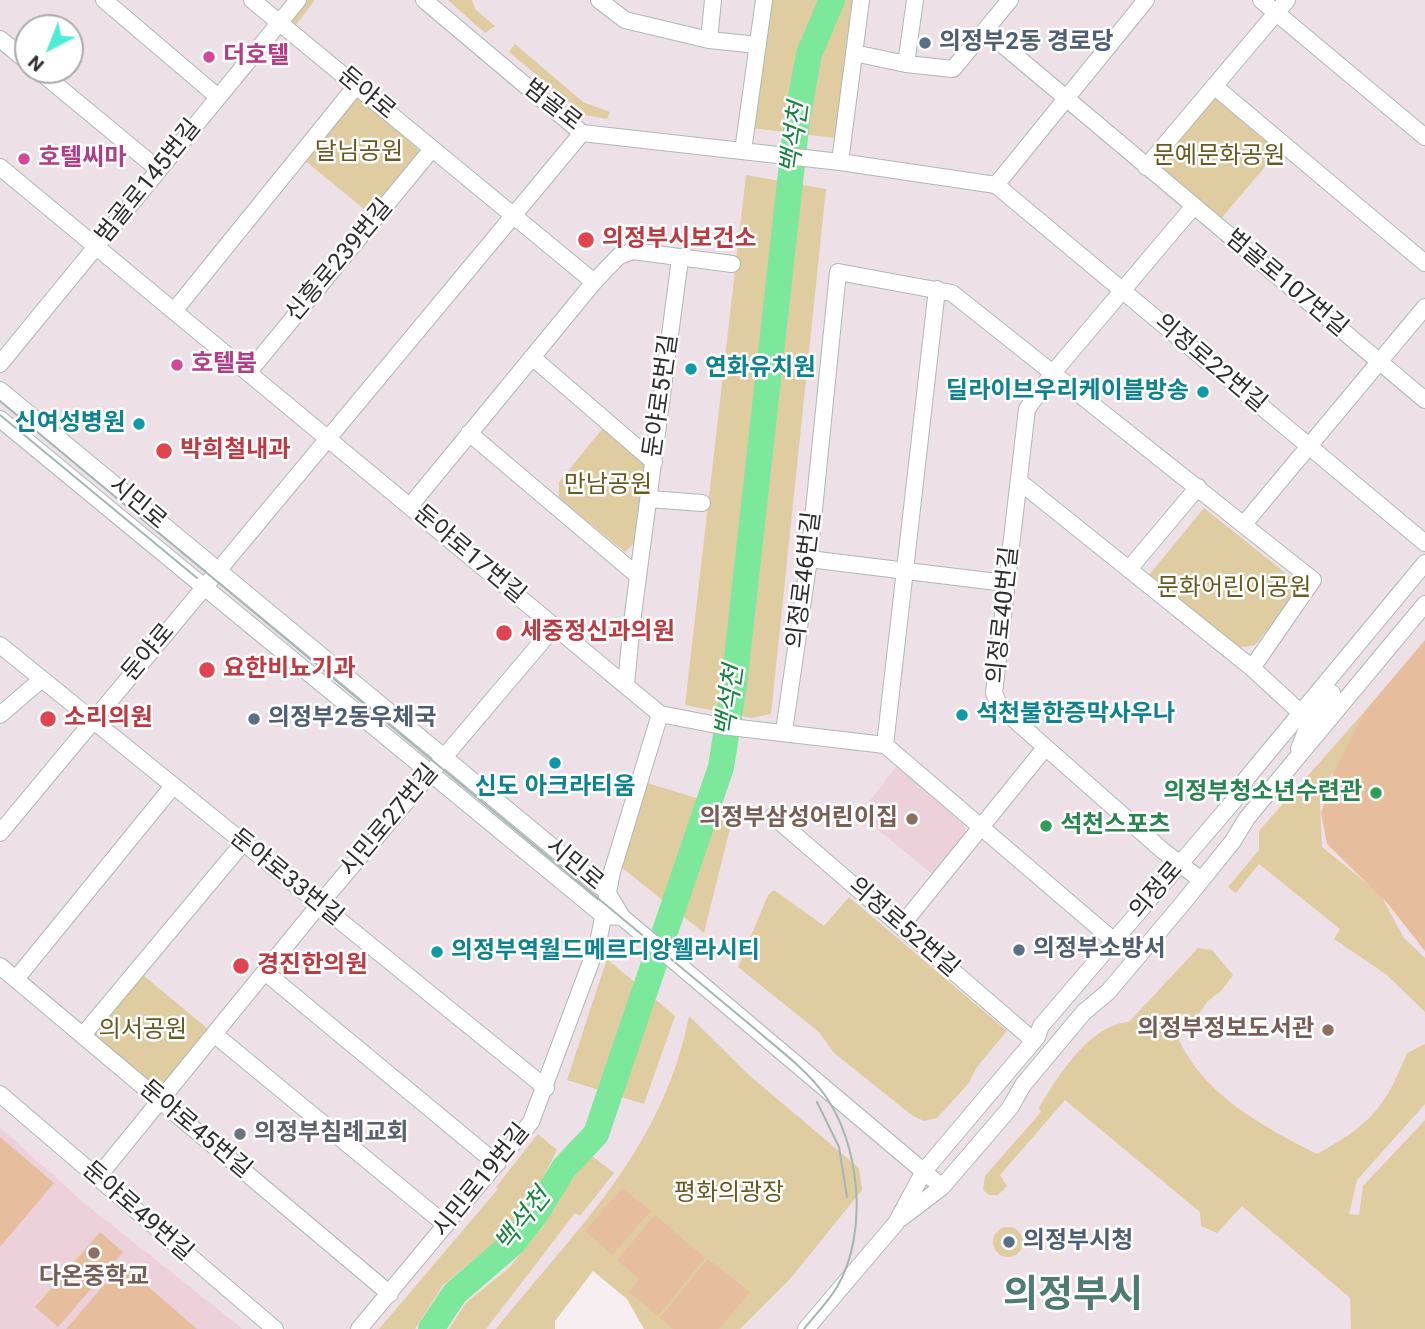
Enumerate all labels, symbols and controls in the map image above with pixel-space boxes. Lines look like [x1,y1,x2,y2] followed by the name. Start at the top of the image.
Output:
[14,14,84,84] north arrow
[939,29,1113,57] place label: 의정부2동 경로당
[917,35,933,51] marker: 의정부2동 경로당
[223,43,289,71] place label: 더호텔
[201,49,217,65] marker: 더호텔
[23,50,49,77] text: N
[331,62,401,126] street label: 둔야로
[517,74,587,138] street label: 범골로
[776,100,816,176] water label: 백석천
[90,114,208,250] street label: 범골로145번길
[315,139,403,167] park label: 달님공원
[1153,143,1285,171] park label: 문예문화공원
[38,145,126,173] place label: 호텔씨마
[16,151,32,167] marker: 호텔씨마
[280,194,400,328] street label: 신흥로239번길
[1219,224,1353,344] street label: 범골로107번길
[602,226,757,254] place label: 의정부시보건소
[576,230,596,250] marker: 의정부시보건소
[1148,309,1272,419] street label: 의정로22번길
[639,333,685,459] street label: 둔야로5번길
[191,351,257,379] place label: 호텔붐
[705,355,815,383] place label: 연화유치원
[169,357,185,373] marker: 호텔붐
[683,361,699,377] marker: 연화유치원
[946,378,1189,406] place label: 딜라이브우리케이블방송
[1195,384,1211,400] marker: 딜라이브우리케이블방송
[15,410,125,438] place label: 신여성병원
[131,416,147,432] marker: 신여성병원
[180,437,290,465] place label: 박희철내과
[154,441,174,461] marker: 박희철내과
[102,472,172,536] street label: 시민로
[564,472,652,500] park label: 만남공원
[407,500,531,610] street label: 둔야로17번길
[782,510,828,650] street label: 의정로46번길
[982,545,1026,685] street label: 의정로40번길
[1157,575,1311,603] park label: 문화어린이공원
[117,618,181,688] street label: 둔야로
[520,619,675,647] place label: 세중정신과의원
[494,623,514,643] marker: 세중정신과의원
[223,656,355,684] place label: 요한비뇨기과
[197,660,217,680] marker: 요한비뇨기과
[711,663,751,739] water label: 백석천
[976,701,1175,729] place label: 석천불한증막사우나
[64,705,152,733] place label: 소리의원
[268,705,436,733] place label: 의정부2동우체국
[954,707,970,723] marker: 석천불한증막사우나
[38,709,58,729] marker: 소리의원
[246,711,262,727] marker: 의정부2동우체국
[547,755,563,771] marker: 신도 아크라티움
[335,759,445,883] street label: 시민로27번길
[475,774,635,802] place label: 신도 아크라티움
[1163,779,1362,807] place label: 의정부청소년수련관
[1368,785,1384,801] marker: 의정부청소년수련관
[699,805,898,833] place label: 의정부삼성어린이집
[904,811,920,827] marker: 의정부삼성어린이집
[1060,812,1170,840] place label: 석천스포츠
[1038,818,1054,834] marker: 석천스포츠
[224,824,348,932] street label: 둔야로33번길
[539,833,609,897] street label: 시민로
[1124,857,1190,925] street label: 의정로
[842,872,964,984] street label: 의정로52번길
[1033,936,1165,964] place label: 의정부소방서
[451,938,760,966] place label: 의정부역월드메르디앙웰라시티
[1011,942,1027,958] marker: 의정부소방서
[429,944,445,960] marker: 의정부역월드메르디앙웰라시티
[257,952,367,980] place label: 경진한의원
[231,956,251,976] marker: 경진한의원
[1137,1016,1314,1044] place label: 의정부정보도서관
[99,1017,187,1045] park label: 의서공원
[1320,1022,1336,1038] marker: 의정부정보도서관
[133,1075,257,1185] street label: 둔야로45번길
[428,1119,536,1243] street label: 시민로19번길
[254,1120,409,1148] place label: 의정부침례교회
[232,1126,248,1142] marker: 의정부침례교회
[76,1156,198,1268] street label: 둔야로49번길
[674,1180,784,1208] park label: 평화의광장
[490,1183,558,1259] water label: 백석천
[1023,1228,1133,1256] place label: 의정부시청
[1001,1234,1017,1250] marker: 의정부시청
[86,1245,102,1261] marker: 다온중학교
[39,1264,149,1292] place label: 다온중학교
[1003,1274,1143,1320] district label: 의정부시

